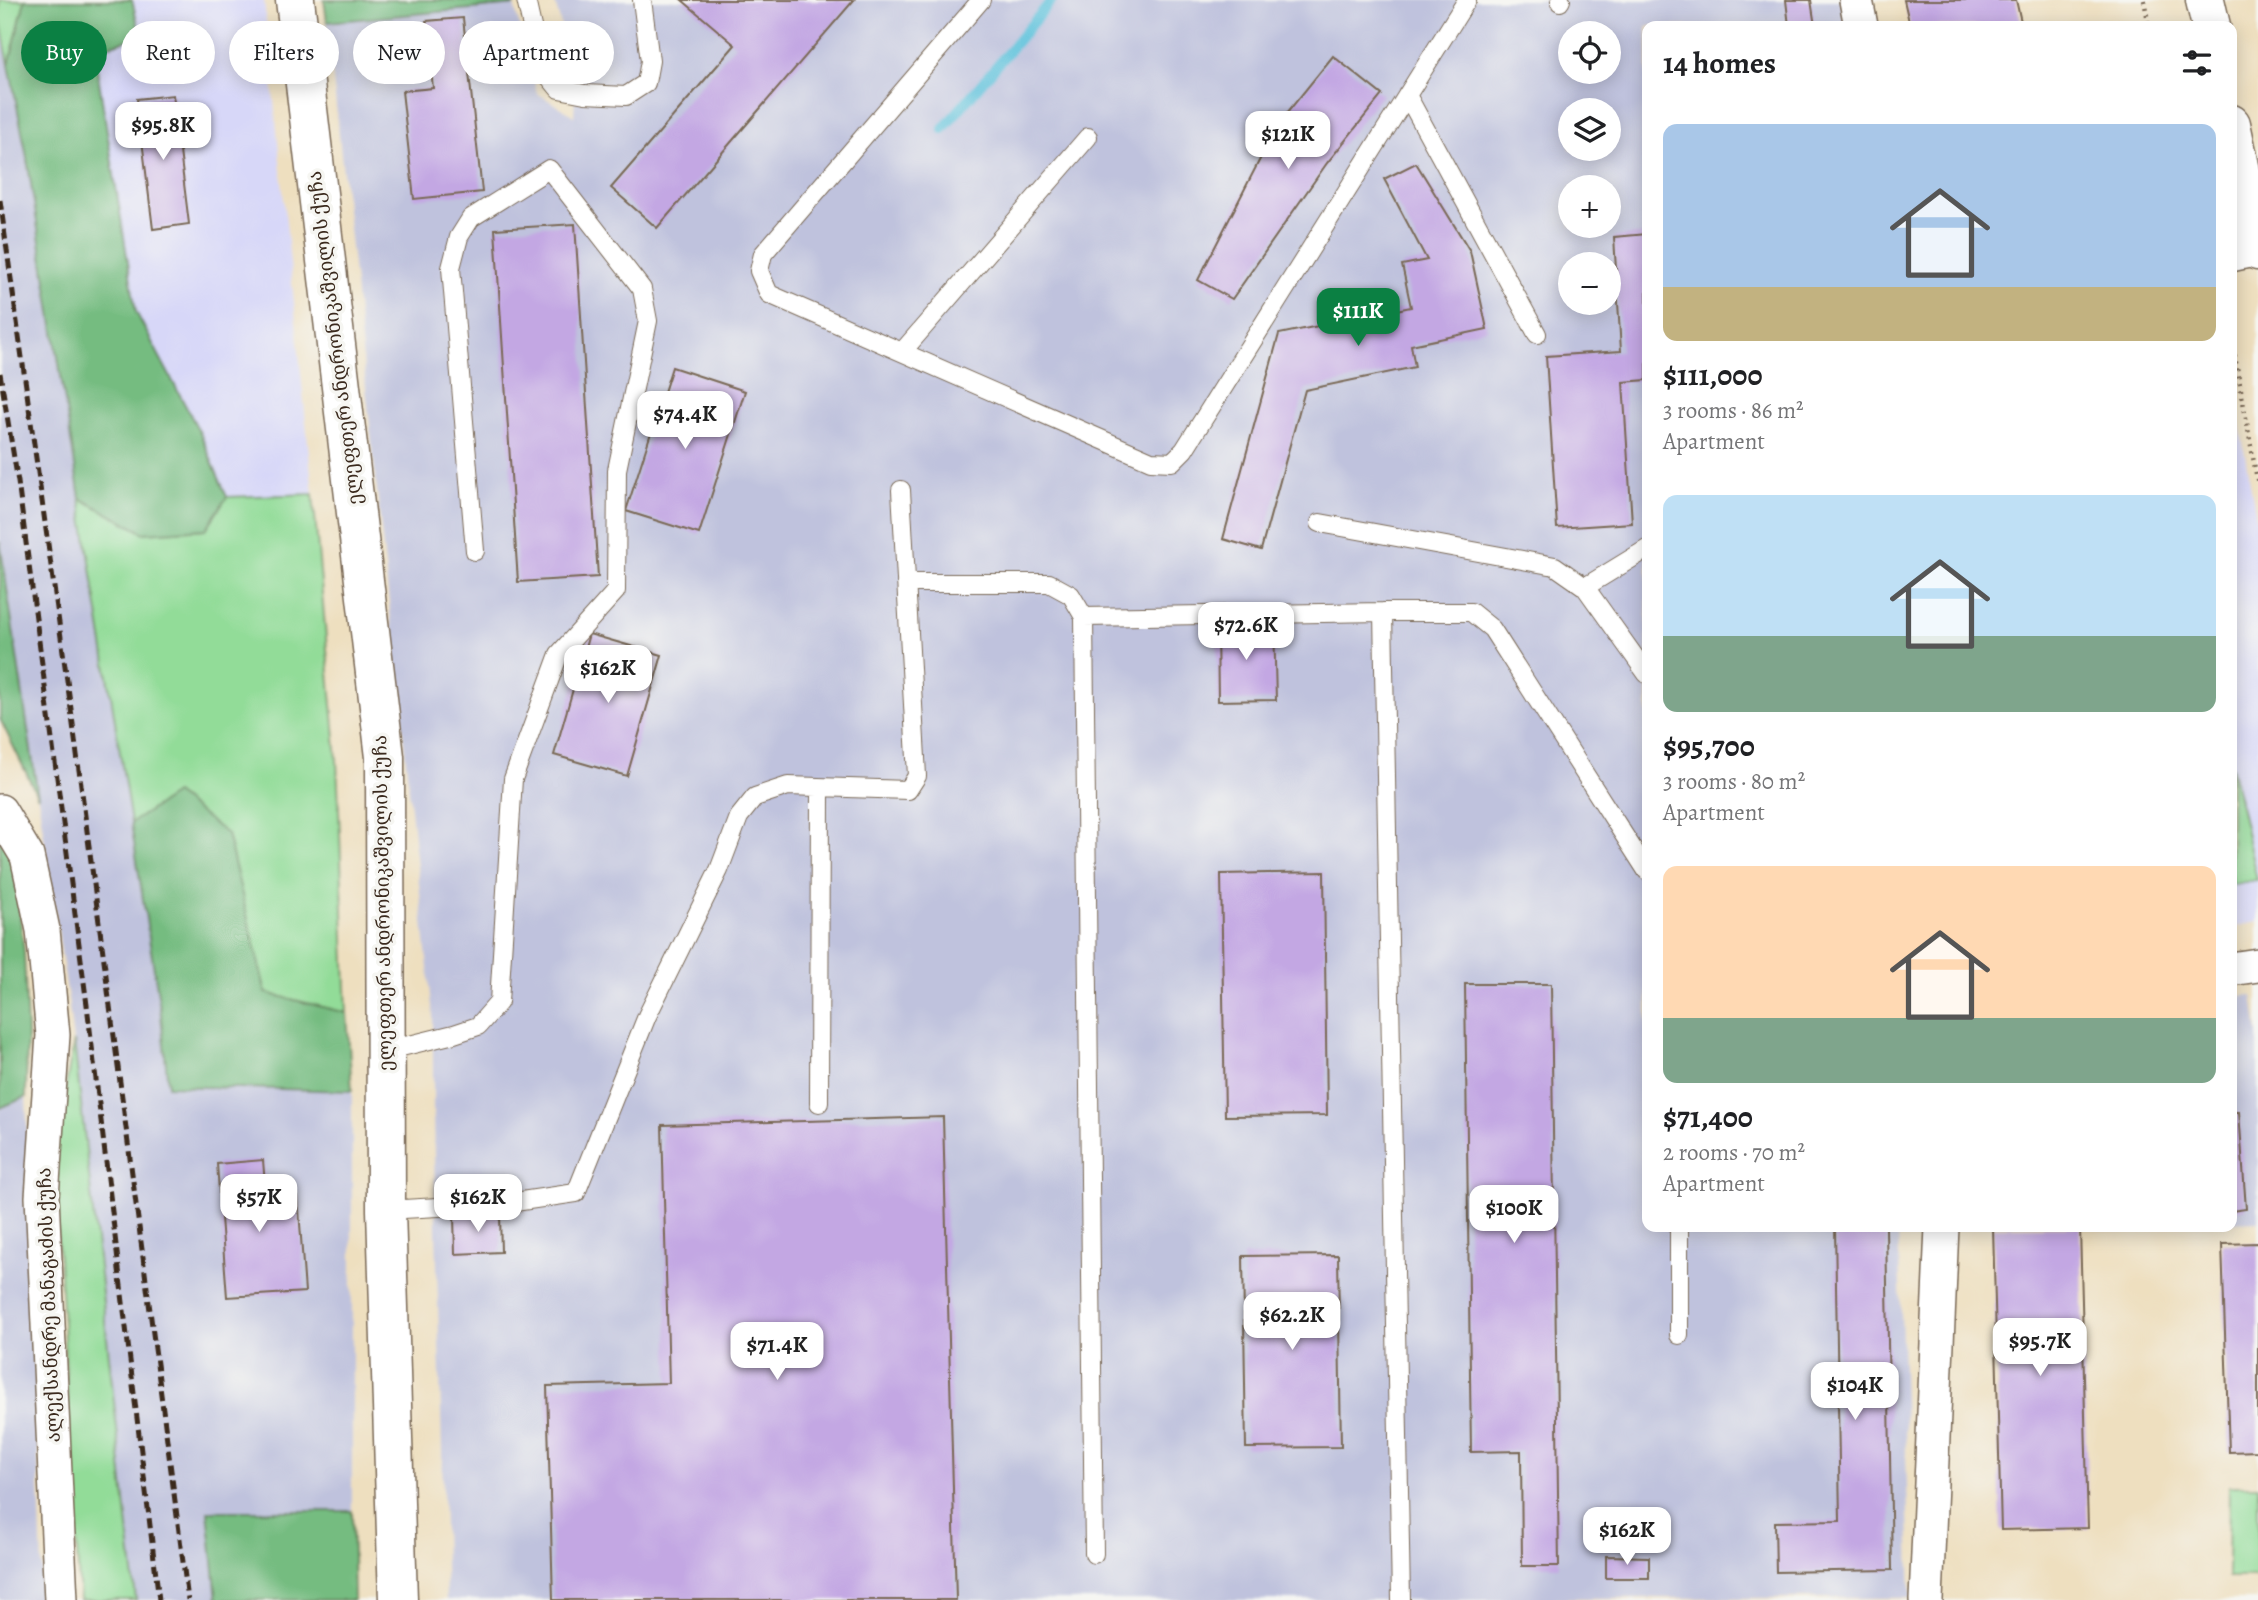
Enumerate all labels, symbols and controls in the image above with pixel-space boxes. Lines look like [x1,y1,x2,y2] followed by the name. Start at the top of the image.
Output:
[21,21,107,84] chip: Buy
[121,21,215,84] chip: Rent
[229,21,339,84] chip: Filters
[353,21,445,84] chip: New
[459,21,614,84] chip: Apartment
[1558,21,1621,315] map controls
[1558,21,1621,84] button: locate
[1663,43,1776,83] text: 14 homes
[2178,44,2216,82] icon: filters
[1558,98,1621,161] button: layers
[106,102,220,162] pin: $95.8K
[131,109,195,140] text: $95.8K
[1239,111,1337,171] pin: $121K
[1261,118,1315,149] text: $121K
[302,170,368,506] street label: ელეფთერ ანდრონიკაშვილის ქუჩა
[1877,170,2003,296] icon: home
[1558,175,1621,238] button: +
[1558,252,1621,315] button: −
[1309,288,1407,348] pin: $111K
[1333,295,1383,326] text: $111K
[1663,355,1763,395] text: $111,000
[628,392,742,451] pin: $74.4K
[1663,395,1804,426] text: 3 rooms · 86 m²
[653,398,717,429] text: $74.4K
[1663,426,1765,457] text: Apartment
[1877,541,2003,667] icon: home
[1189,602,1303,662] pin: $72.6K
[1214,609,1278,640] text: $72.6K
[559,646,657,705] pin: $162K
[580,652,636,683] text: $162K
[1663,726,1755,766] text: $95,700
[367,735,399,1071] street label: ელეფთერ ანდრონიკაშვილის ქუჩა
[1663,766,1805,797] text: 3 rooms · 80 m²
[1663,797,1765,828] text: Apartment
[1877,912,2003,1038] icon: home
[1663,1097,1753,1137] text: $71,400
[1663,1137,1805,1168] text: 2 rooms · 70 m²
[31,1167,67,1443] street label: ალექსანდრე მანაგაძის ქუჩა
[1663,1168,1765,1199] text: Apartment
[218,1174,300,1234] pin: $57K
[429,1174,527,1234] pin: $162K
[236,1181,282,1212] text: $57K
[450,1181,506,1212] text: $162K
[1465,1186,1563,1245] pin: $100K
[1485,1192,1543,1223] text: $100K
[1235,1292,1349,1352] pin: $62.2K
[1259,1299,1325,1330] text: $62.2K
[1983,1318,2097,1378] pin: $95.7K
[720,1322,834,1382] pin: $71.4K
[2009,1325,2071,1356] text: $95.7K
[746,1329,808,1360] text: $71.4K
[1806,1362,1904,1422] pin: $104K
[1827,1369,1883,1400] text: $104K
[1578,1508,1676,1567] pin: $162K
[1599,1514,1655,1545] text: $162K

